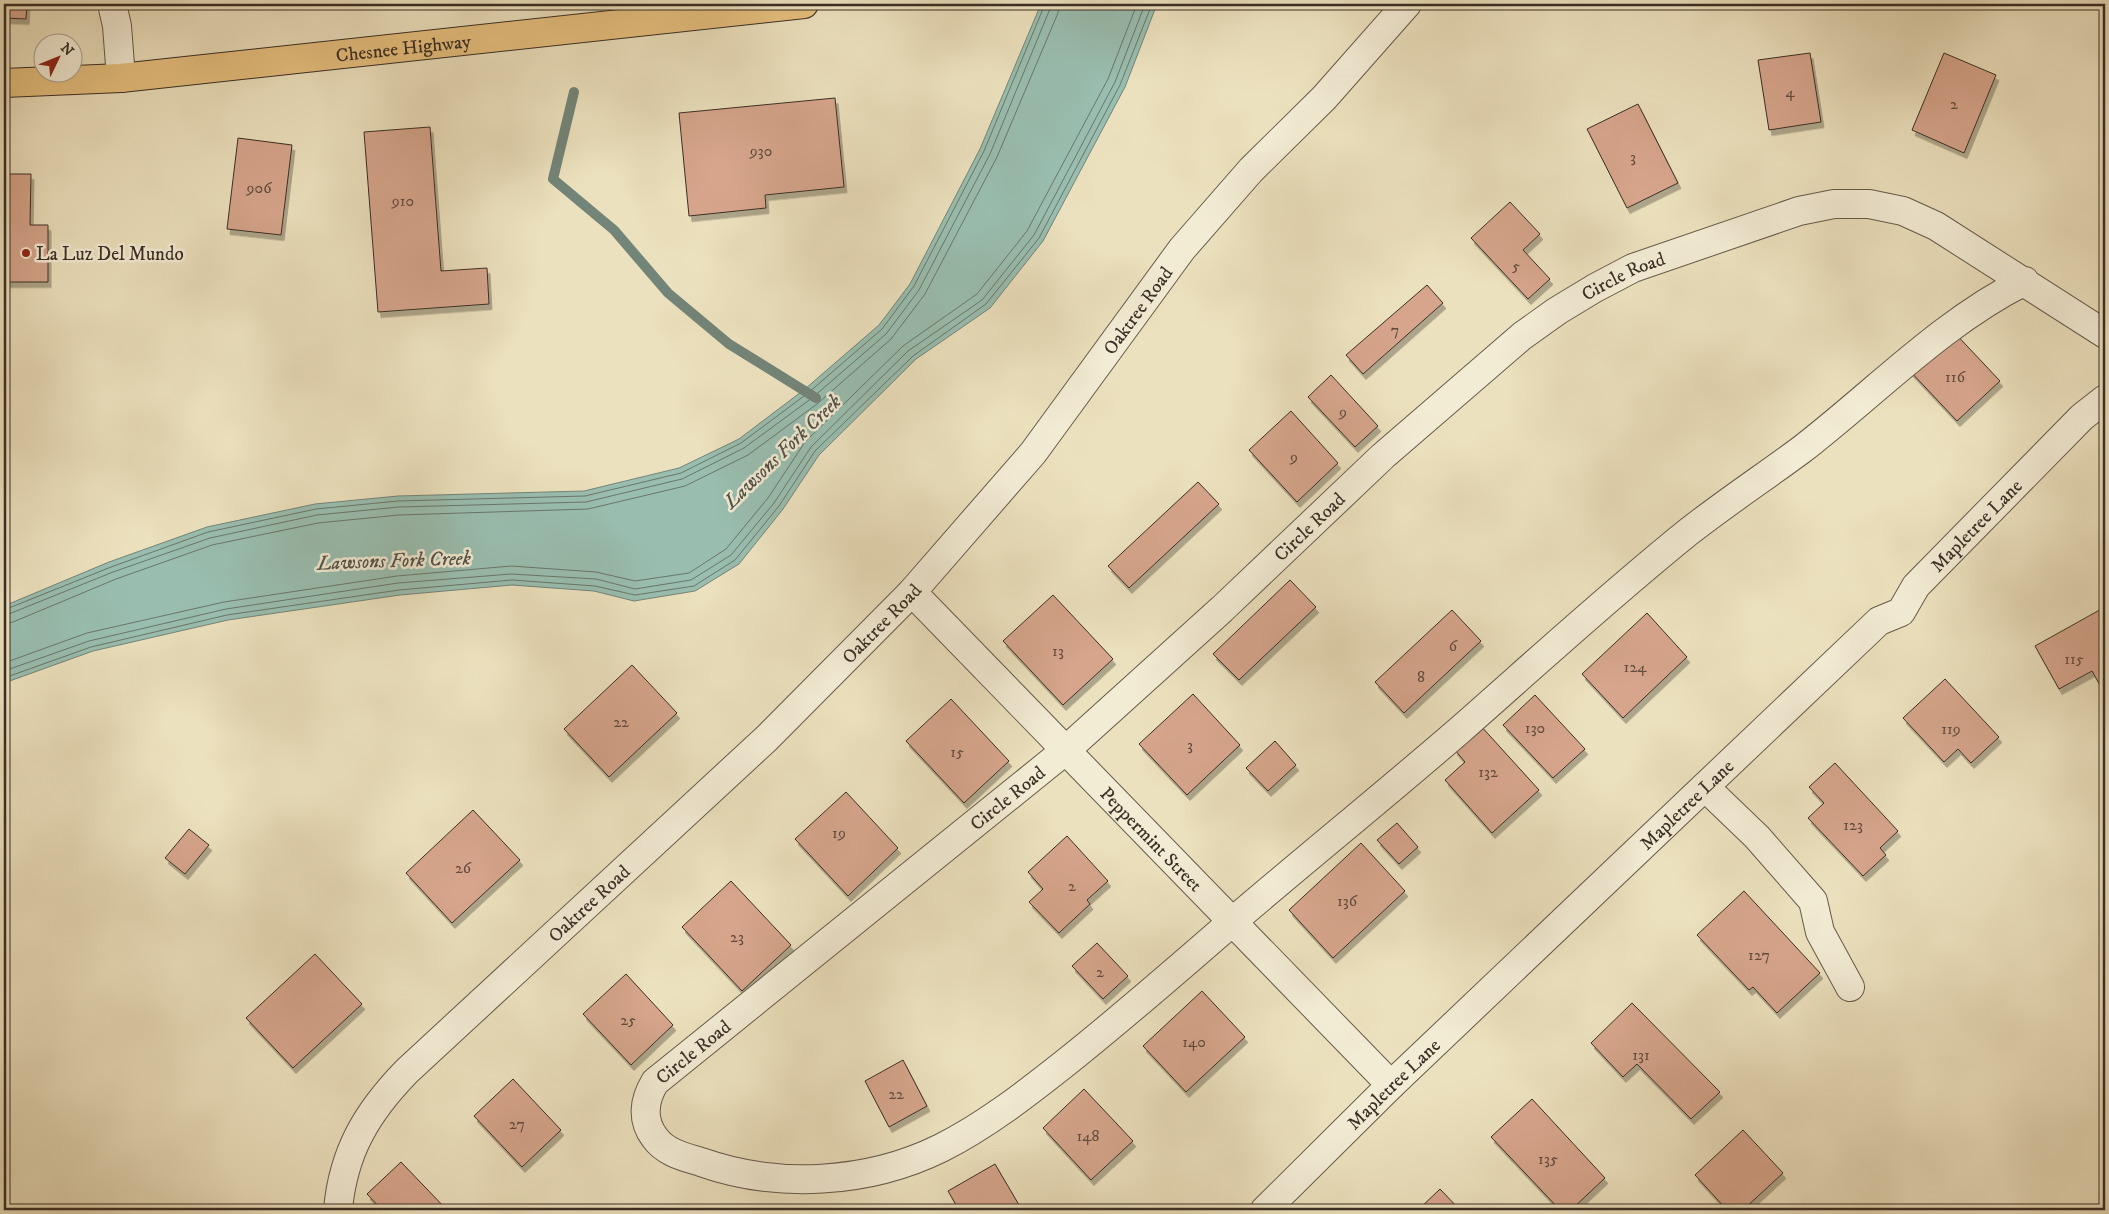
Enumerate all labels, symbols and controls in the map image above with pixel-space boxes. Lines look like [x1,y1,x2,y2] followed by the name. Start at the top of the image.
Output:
[335,30,473,68] street label: Chesnee Highway
[32,32,82,82] north arrow
[56,39,78,61] text: N
[1785,82,1795,102] house number: 4
[1950,94,1958,114] house number: 2
[749,141,772,161] house number: 930
[1630,147,1636,167] house number: 3
[246,178,272,198] house number: 906
[391,191,414,211] house number: 910
[36,243,184,266] place label: La Luz Del Mundo
[20,247,32,259] marker: La Luz Del Mundo
[1578,248,1669,306] street label: Circle Road
[1512,256,1520,276] house number: 5
[1099,262,1179,360] street label: Oaktree Road
[1391,320,1399,340] house number: 7
[1945,367,1966,387] house number: 116
[718,389,847,515] water label: Lawsons Fork Creek
[1338,402,1347,422] house number: 9
[1289,447,1298,467] house number: 9
[1926,475,2028,577] street label: Mapletree Lane
[1270,488,1351,567] street label: Circle Road
[316,546,472,577] water label: Lawsons Fork Creek
[838,579,927,669] street label: Oaktree Road
[1449,636,1458,656] house number: 6
[1052,641,1064,661] house number: 13
[2064,649,2084,669] house number: 115
[1624,657,1647,677] house number: 124
[1417,667,1425,687] house number: 8
[613,712,629,732] house number: 22
[1525,718,1545,738] house number: 130
[1941,719,1961,739] house number: 119
[1187,735,1193,755] house number: 3
[950,742,964,762] house number: 15
[1636,755,1739,855] street label: Mapletree Lane
[966,761,1050,836] street label: Circle Road
[1478,762,1498,782] house number: 132
[1095,783,1207,897] street label: Peppermint Street
[1843,815,1863,835] house number: 123
[832,823,846,843] house number: 19
[455,858,472,878] house number: 26
[544,860,636,948] street label: Oaktree Road
[1068,876,1076,896] house number: 2
[1337,891,1358,911] house number: 136
[730,927,744,947] house number: 23
[1748,945,1770,965] house number: 127
[1096,962,1104,982] house number: 2
[620,1010,636,1030] house number: 25
[652,1015,736,1090] street label: Circle Road
[1182,1032,1206,1052] house number: 140
[1343,1034,1446,1135] street label: Mapletree Lane
[1632,1045,1650,1065] house number: 131
[888,1084,904,1104] house number: 22
[509,1114,525,1134] house number: 27
[1076,1126,1100,1146] house number: 148
[1538,1149,1558,1169] house number: 135

